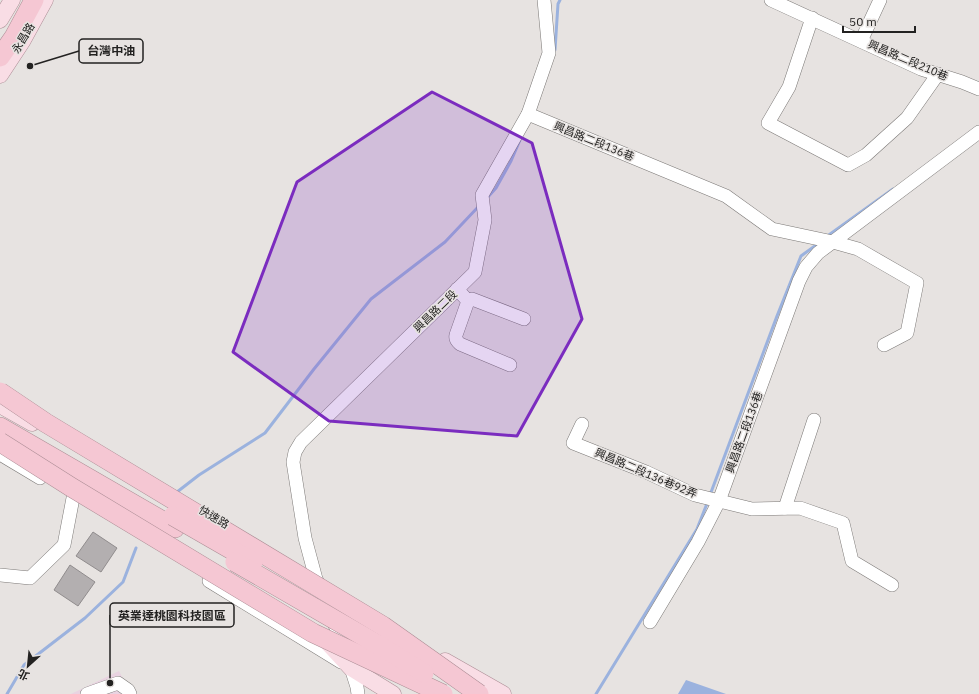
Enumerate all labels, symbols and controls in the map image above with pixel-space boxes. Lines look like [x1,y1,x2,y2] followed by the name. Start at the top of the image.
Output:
[843,8,915,34] scale bar
[849,14,877,29] text: 50 m
[9,20,37,56] street label: 永昌路
[866,37,950,83] street label: 興昌路二段210巷
[79,39,143,63] callout: 台灣中油
[87,43,135,58] text: 台灣中油
[552,118,636,164] street label: 興昌路二段136巷
[410,287,460,335] street label: 興昌路二段
[723,389,765,475] street label: 興昌路二段136巷
[593,445,699,501] street label: 興昌路二段136巷92弄
[196,503,232,531] street label: 快速路
[110,603,234,627] callout: 英業達桃園科技園區
[118,608,226,623] text: 英業達桃園科技園區
[8,646,48,686] north arrow
[15,666,32,684] text: 北

